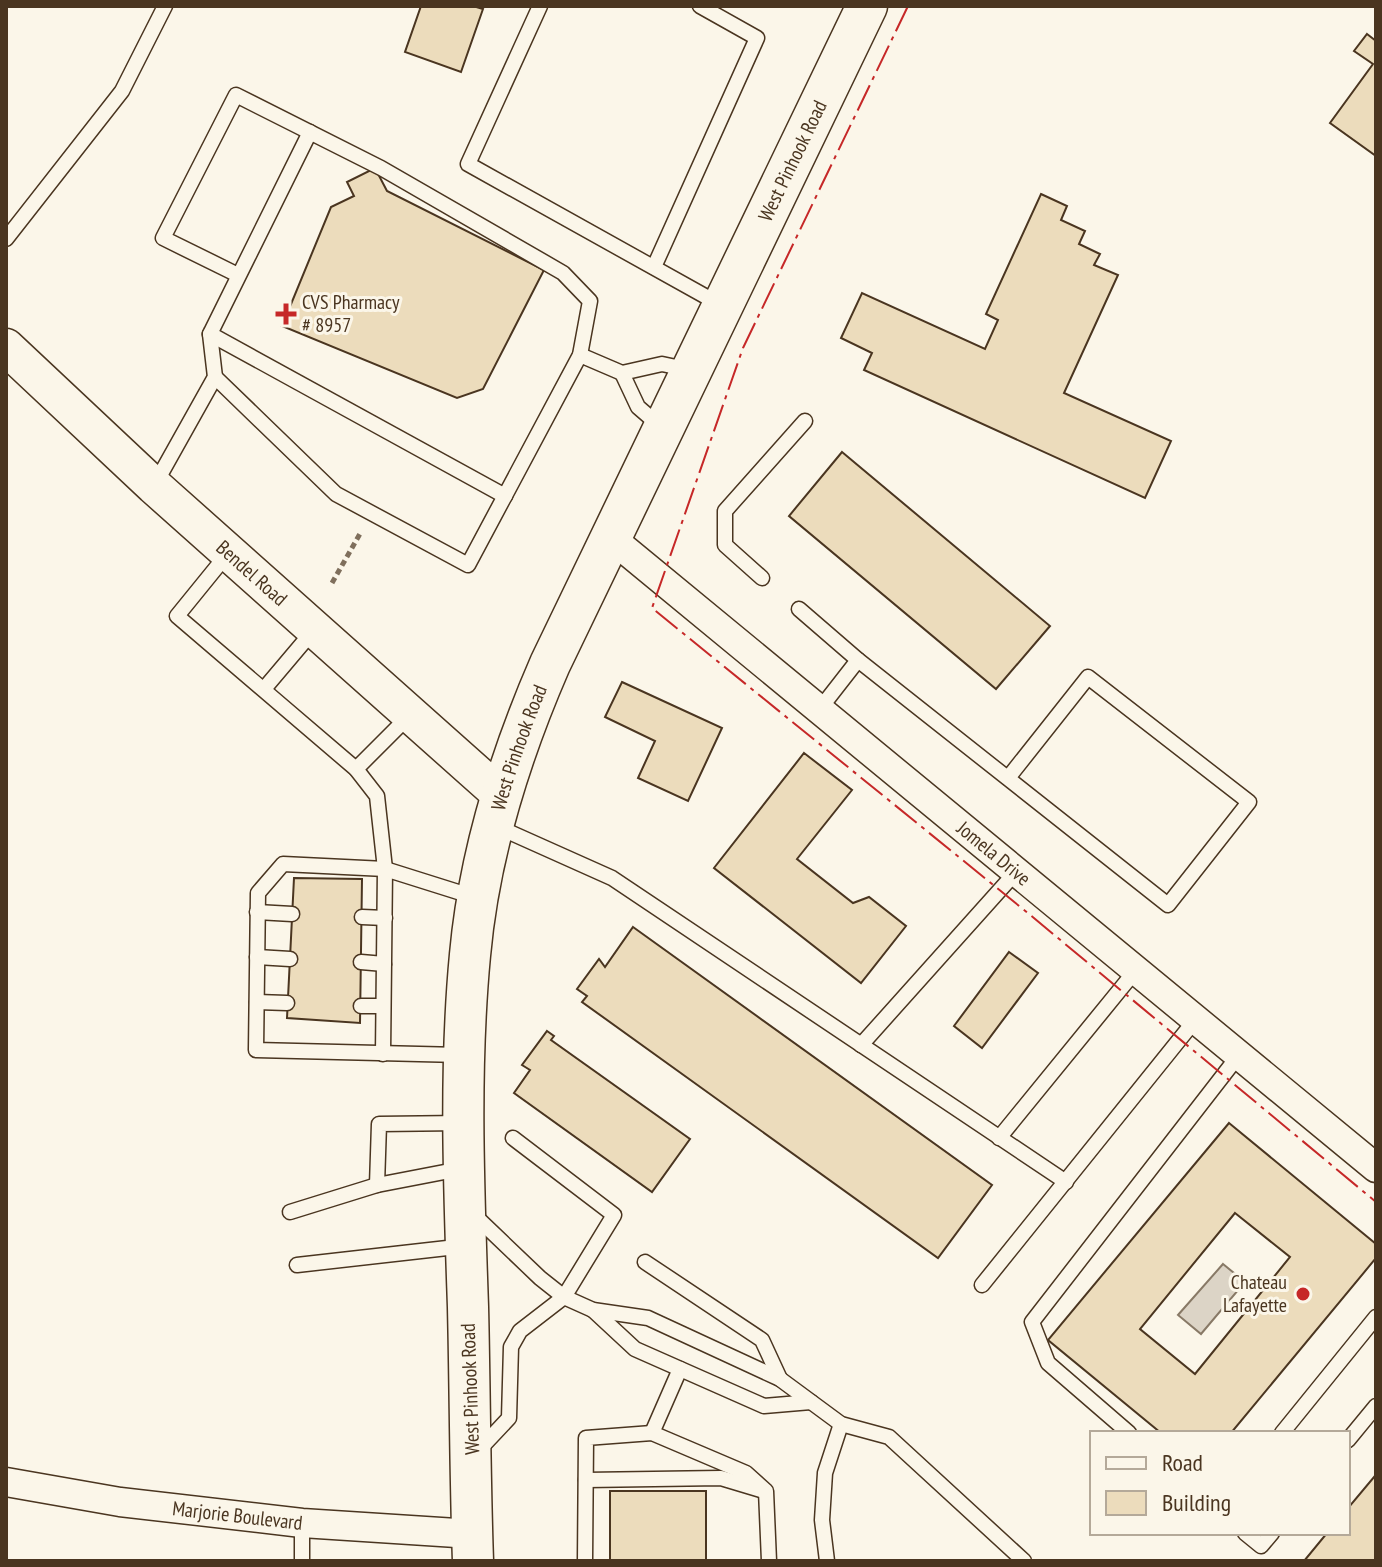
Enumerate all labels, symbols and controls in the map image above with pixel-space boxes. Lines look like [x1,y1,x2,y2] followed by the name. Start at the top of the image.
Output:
[752,96,833,226] street label: West Pinhook Road
[302,289,400,338] place label: CVS Pharmacy # 8957
[277,305,295,323] marker: CVS Pharmacy # 8957
[211,535,293,612] street label: Bendel Road
[485,681,553,813] street label: West Pinhook Road
[951,815,1036,891] street label: Jomela Drive
[1223,1269,1287,1318] place label: Chateau Lafayette
[1294,1285,1312,1303] marker: Chateau Lafayette
[455,1323,485,1455] street label: West Pinhook Road
[1090,1431,1350,1535] legend
[1162,1447,1203,1478] text: Road
[1162,1487,1231,1518] text: Building
[171,1495,304,1536] street label: Marjorie Boulevard

